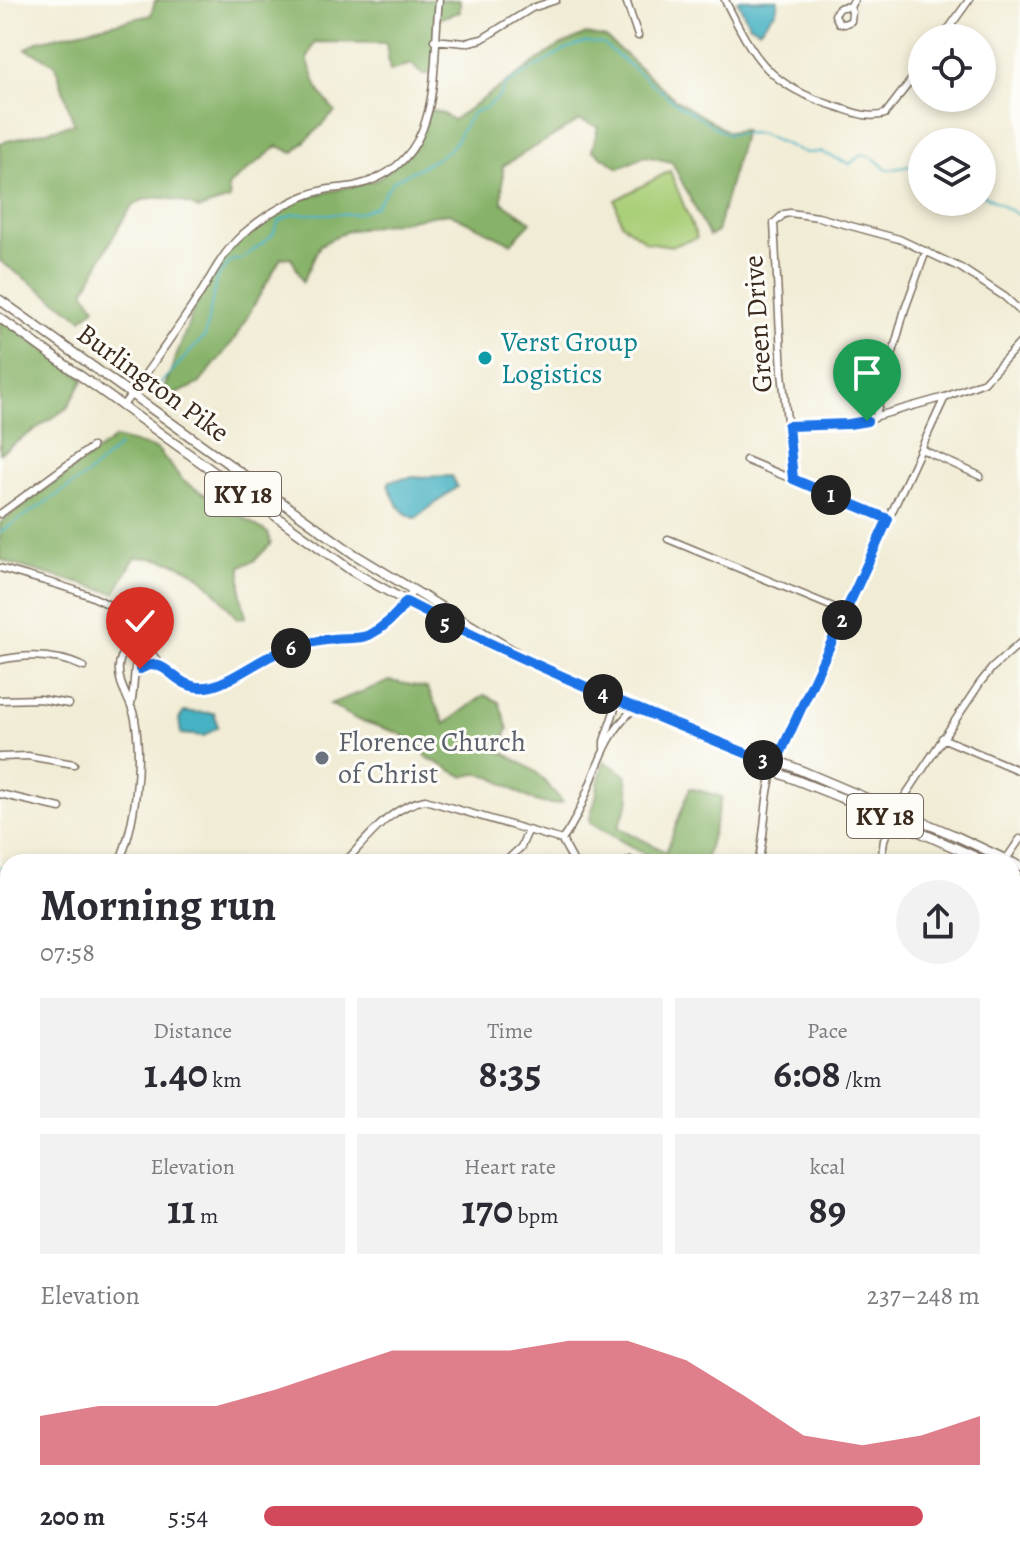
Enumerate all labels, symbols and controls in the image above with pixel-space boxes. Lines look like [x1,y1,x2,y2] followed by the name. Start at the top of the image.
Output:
[908,24,996,216] map controls
[908,24,996,112] button: locate
[908,128,996,216] button: layers
[734,254,782,394] street label: Green Drive
[69,315,237,451] street label: Burlington Pike
[500,323,638,393] place label: Verst Group Logistics
[833,339,901,421] pin
[476,349,494,367] marker: Verst Group Logistics
[845,351,889,395] icon: arrive
[205,472,281,516] road number: KY 18
[811,475,851,515] pin: 1
[827,480,835,510] text: 1
[106,587,174,669] pin
[118,599,162,643] icon: check
[822,600,862,640] pin: 2
[425,603,465,643] pin: 5
[837,605,847,635] text: 2
[440,608,450,638] text: 5
[271,628,311,668] pin: 6
[286,633,296,663] text: 6
[583,674,623,714] pin: 4
[598,679,608,709] text: 4
[338,723,526,793] place label: Florence Church of Christ
[743,740,783,780] pin: 3
[758,745,768,775] text: 3
[313,749,331,767] marker: Florence Church of Christ
[847,794,923,838] road number: KY 18
[40,875,276,935] text: Morning run
[896,880,980,964] button: share
[40,935,95,970] text: 07:58
[153,1016,232,1046] text: Distance
[487,1016,533,1046] text: Time
[807,1016,848,1046] text: Pace
[144,1046,208,1101] text: 1.40
[478,1046,541,1101] text: 8:35
[773,1046,841,1101] text: 6:08
[208,1065,242,1095] text: km
[841,1065,882,1095] text: /km
[150,1152,235,1182] text: Elevation
[464,1152,556,1182] text: Heart rate
[810,1152,845,1182] text: kcal
[167,1182,196,1237] text: 11
[462,1182,513,1237] text: 170
[808,1182,846,1237] text: 89
[196,1201,218,1231] text: m
[513,1201,558,1231] text: bpm
[40,1278,140,1313] text: Elevation
[867,1278,980,1313] text: 237–248 m
[40,1499,105,1534] text: 200 m
[168,1499,208,1534] text: 5:54

